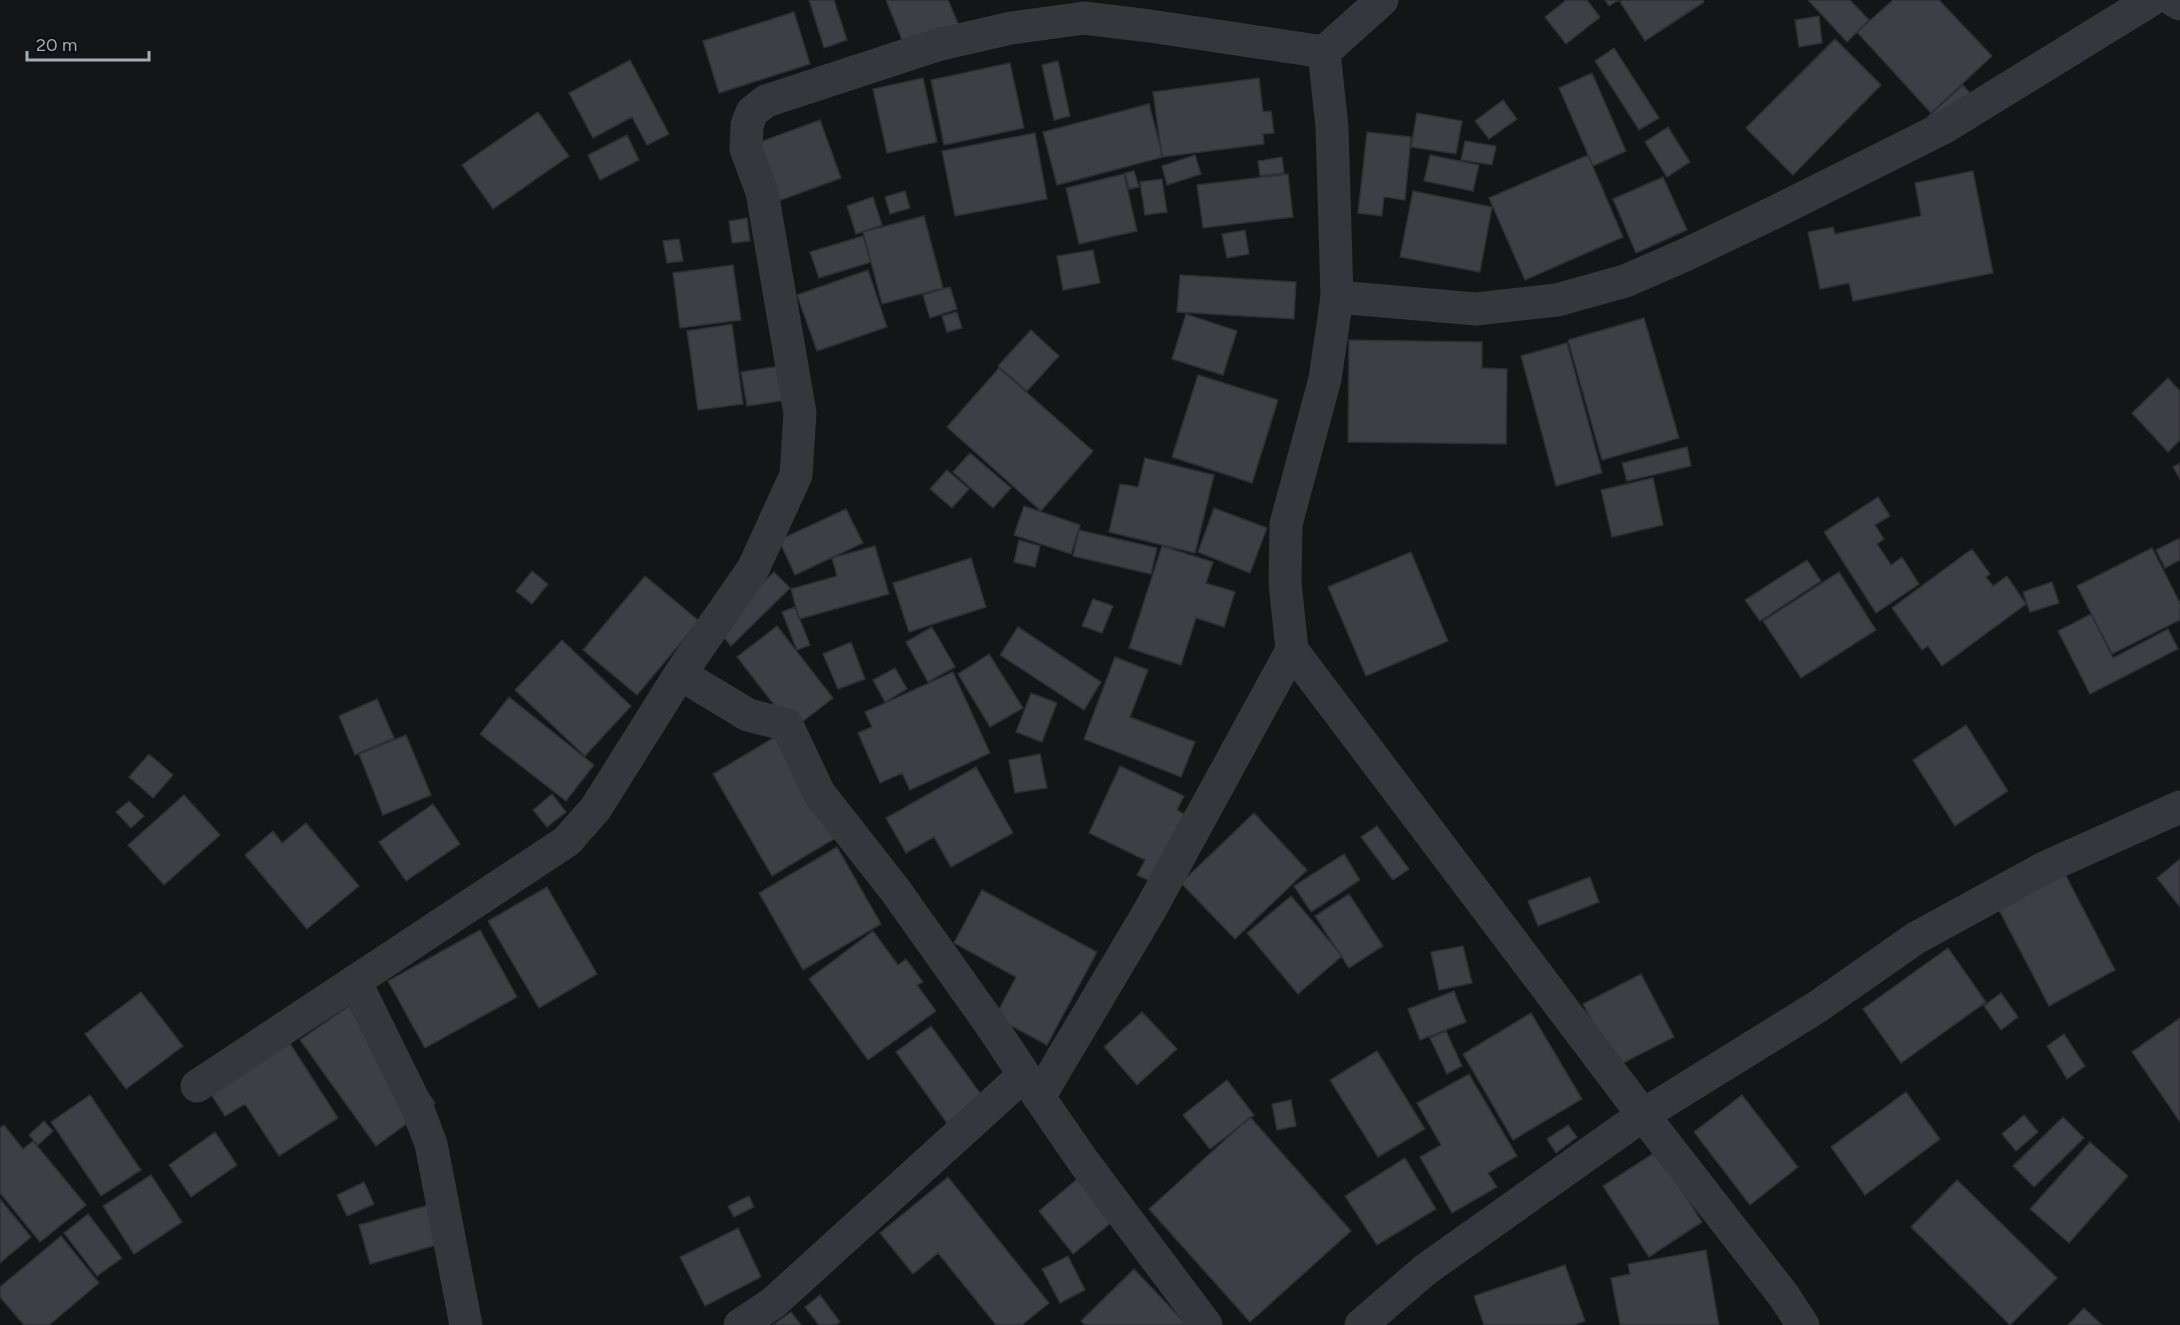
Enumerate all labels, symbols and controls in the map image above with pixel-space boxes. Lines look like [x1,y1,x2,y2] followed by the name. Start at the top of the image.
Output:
[27,24,148,62] scale bar
[36,34,77,56] text: 20 m

